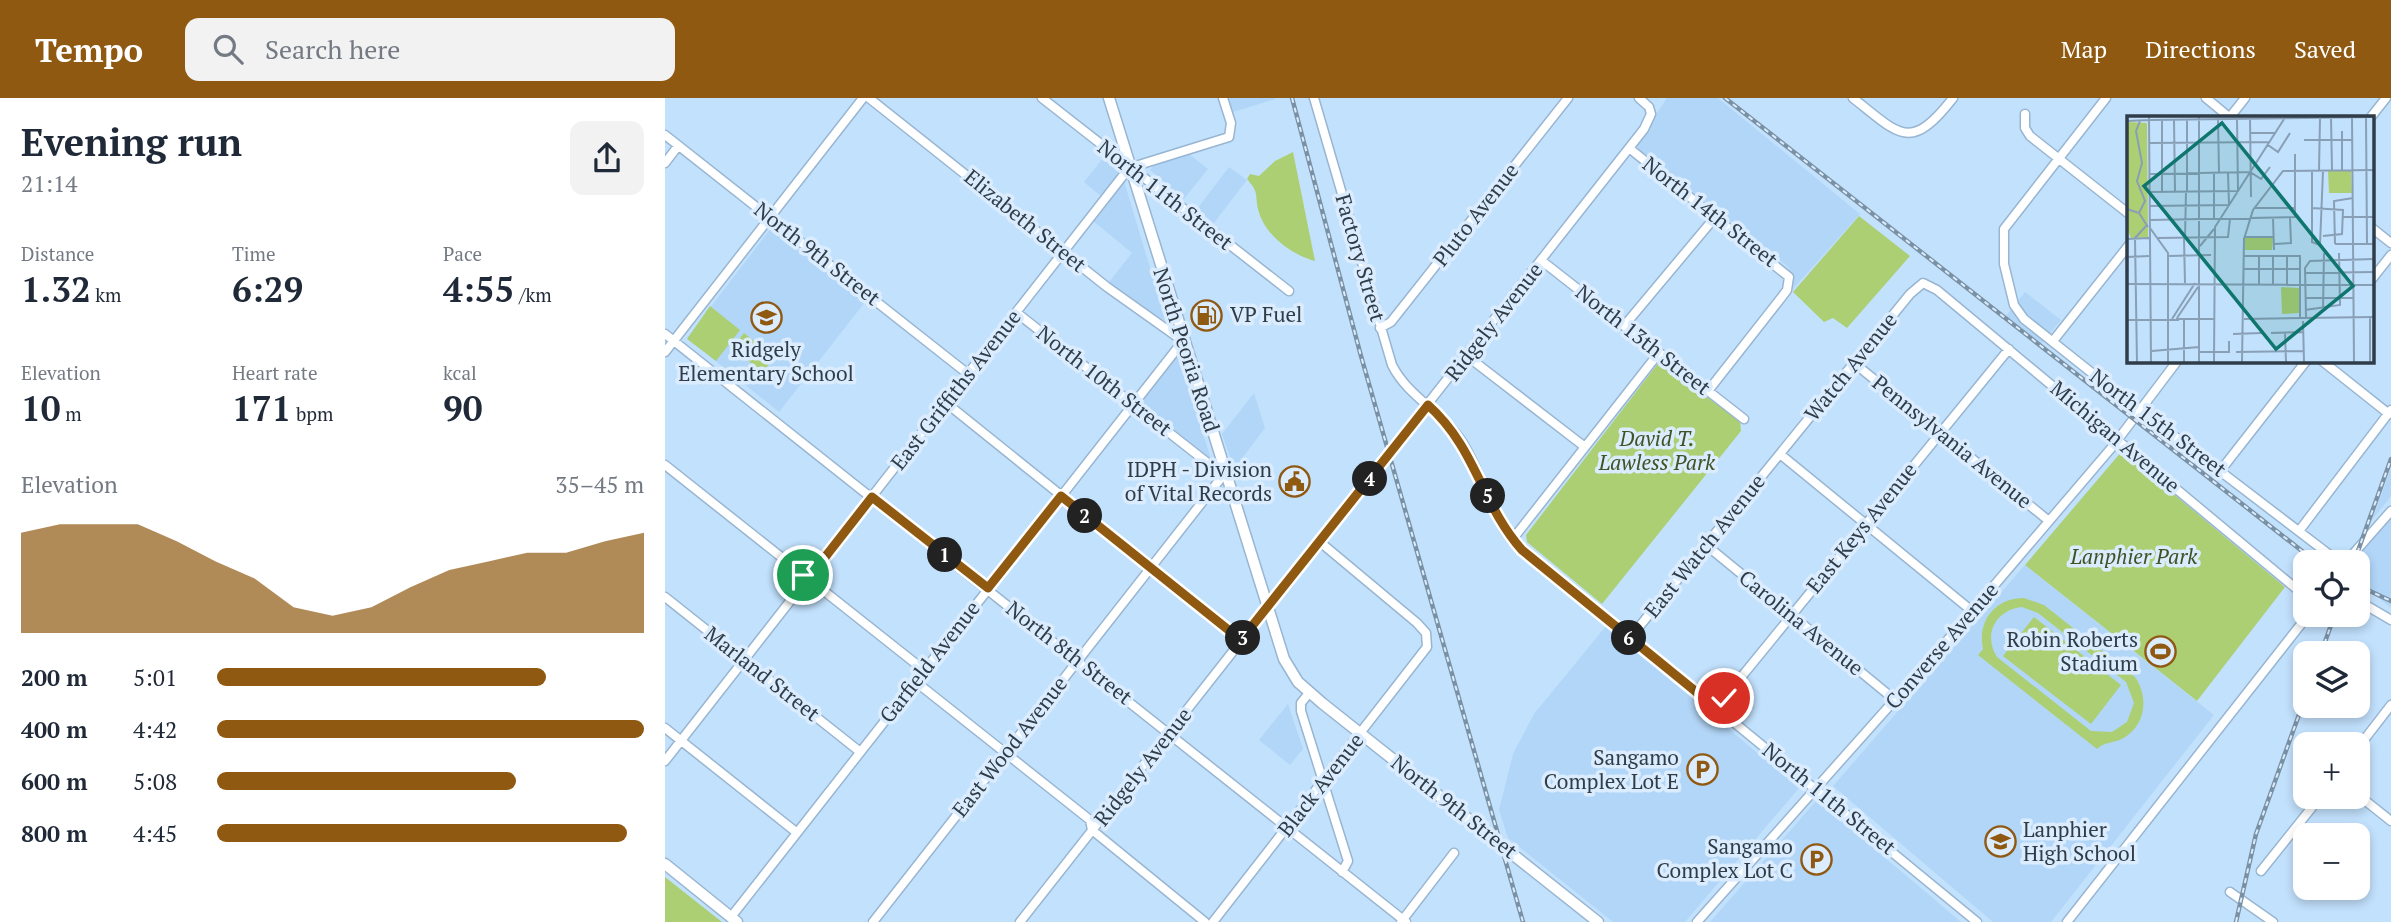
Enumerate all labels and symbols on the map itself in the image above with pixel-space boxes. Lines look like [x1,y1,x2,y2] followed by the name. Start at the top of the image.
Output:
[2127,116,2373,362] inset map
[1092,133,1239,256] street label: North 11th Street
[1637,150,1784,273] street label: North 14th Street
[1426,157,1524,272] street label: Pluto Avenue
[959,162,1092,278] street label: Elizabeth Street
[1329,191,1393,325] street label: Factory Street
[749,195,887,311] street label: North 9th Street
[1438,256,1548,386] street label: Ridgely Avenue
[1147,264,1227,436] street label: North Peoria Road
[1570,278,1717,401] street label: North 13th Street
[1190,298,1224,332] fuel station icon: VP Fuel
[1230,300,1302,328] place label: VP Fuel
[749,301,783,335] school or university icon: Ridgely Elementary School
[884,303,1027,475] street label: East Griffiths Avenue
[1798,306,1903,427] street label: Watch Avenue
[1031,319,1178,442] street label: North 10th Street
[678,335,854,387] place label: Ridgely Elementary School
[2085,362,2233,483] street label: North 15th Street
[1867,368,2038,514] street label: Pennsylvania Avenue
[2045,374,2186,499] street label: Michigan Avenue
[1598,424,1716,476] park label: David T. Lawless Park
[1125,455,1273,507] place label: IDPH - Division of Vital Records
[1800,456,1923,599] street label: East Keys Avenue
[1353,462,1387,496] pin: 4
[1278,465,1312,499] public building icon: IDPH - Division of Vital Records
[1638,468,1771,623] street label: East Watch Avenue
[1471,478,1505,514] pin: 5
[1067,498,1103,534] pin: 2
[927,538,963,573] pin: 1
[2070,542,2198,570] park label: Lanphier Park
[773,545,833,605] pin
[1733,563,1870,681] street label: Carolina Avenue
[1878,576,2004,715] street label: Converse Avenue
[1001,594,1139,710] street label: North 8th Street
[873,595,986,728] street label: Garfield Avenue
[699,619,826,727] street label: Marland Street
[1225,620,1261,656] pin: 3
[1611,620,1647,656] pin: 6
[2007,625,2138,677] place label: Robin Roberts Stadium
[2144,635,2178,669] sports icon: Robin Roberts Stadium
[1694,668,1754,728] pin
[945,670,1073,823] street label: East Wood Avenue
[1087,701,1197,831] street label: Ridgely Avenue
[1271,727,1369,842] street label: Black Avenue
[1757,736,1902,861] street label: North 11th Street
[1544,743,1679,795] place label: Sangamo Complex Lot E
[1386,748,1524,864] street label: North 9th Street
[1685,753,1719,787] parking icon: Sangamo Complex Lot E
[2023,815,2136,867] place label: Lanphier High School
[1983,825,2017,859] school or university icon: Lanphier High School
[1657,832,1793,884] place label: Sangamo Complex Lot C
[1799,842,1833,876] parking icon: Sangamo Complex Lot C

